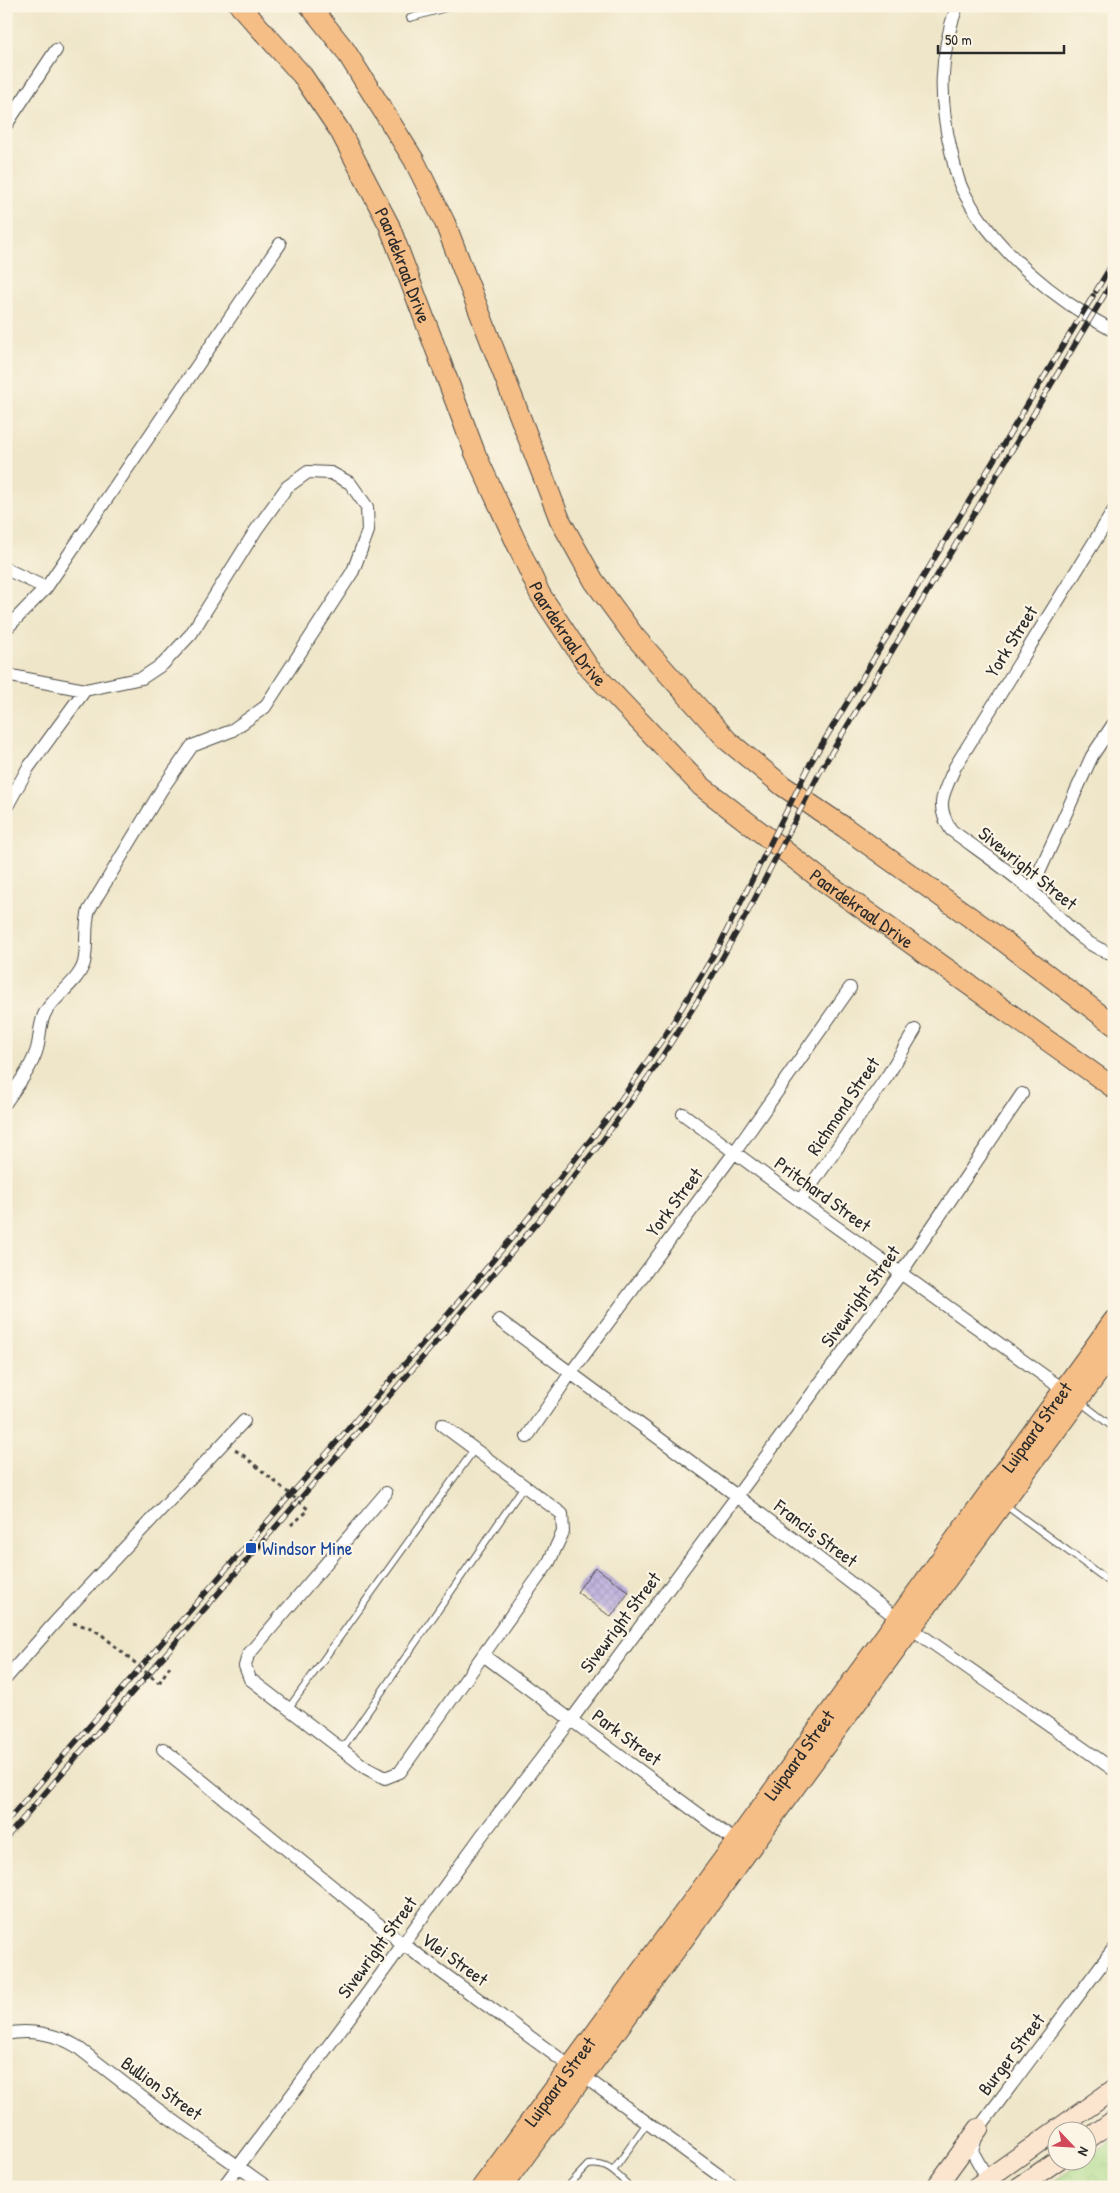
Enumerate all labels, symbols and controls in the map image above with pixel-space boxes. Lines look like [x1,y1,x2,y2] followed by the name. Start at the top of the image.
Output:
[938,22,1064,54] scale bar
[945,29,972,50] text: 50 m
[369,203,438,327] street label: Paardekraal Drive
[523,577,613,692] street label: Paardekraal Drive
[979,600,1043,682] street label: York Street
[973,820,1083,916] street label: Sivewright Street
[805,862,919,954] street label: Paardekraal Drive
[801,1051,886,1160] street label: Richmond Street
[769,1150,877,1238] street label: Pritchard Street
[640,1162,709,1242] street label: York Street
[814,1239,906,1352] street label: Sivewright Street
[995,1376,1078,1477] street label: Luipaard Street
[768,1493,863,1573] street label: Francis Street
[262,1535,353,1561] place label: Windsor Mine
[244,1541,258,1555] marker: Windsor Mine
[573,1566,667,1678] street label: Sivewright Street
[587,1702,667,1772] street label: Park Street
[758,1704,841,1805] street label: Luipaard Street
[331,1890,423,2003] street label: Sivewright Street
[417,1926,494,1992] street label: Vlei Street
[972,2007,1051,2100] street label: Burger Street
[518,2031,602,2132] street label: Luipaard Street
[116,2050,208,2127] street label: Bullion Street
[1048,2120,1098,2170] north arrow
[1074,2144,1094,2160] text: N

